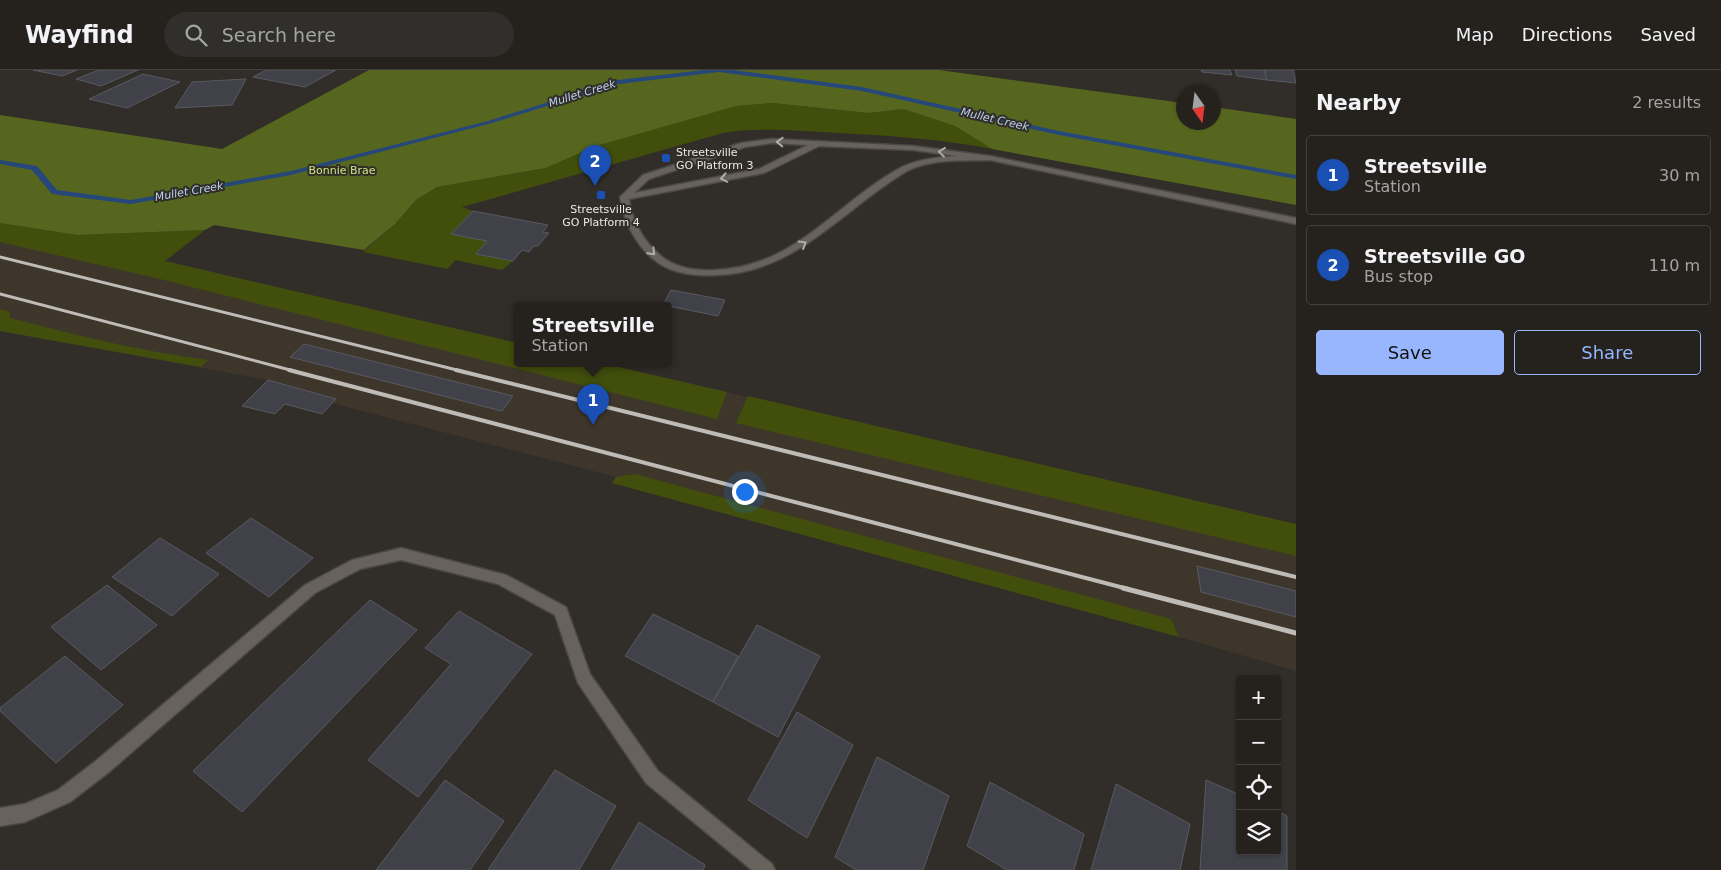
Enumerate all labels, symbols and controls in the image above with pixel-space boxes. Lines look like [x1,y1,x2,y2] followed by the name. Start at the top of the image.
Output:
[164,12,514,57] search box
[25,21,134,49] text: Wayfind
[182,21,210,49] icon: search
[222,24,336,46] text: Search here
[1456,24,1494,45] text: Map
[1522,24,1612,45] text: Directions
[1640,24,1696,45] text: Saved
[547,77,618,110] water label: Mullet Creek
[1176,85,1221,130] north arrow
[1316,91,1401,115] text: Nearby
[1632,93,1701,112] text: 2 results
[960,105,1031,134] water label: Mullet Creek
[775,136,783,147] one-way arrow
[579,145,611,186] pin: 2
[676,146,754,172] place label: Streetsville GO Platform 3
[937,147,945,158] one-way arrow
[660,152,672,164] marker: Streetsville GO Platform 3
[1364,155,1487,177] text: Streetsville
[308,164,376,177] park label: Bonnie Brae
[1327,166,1339,185] text: 1
[1659,166,1700,185] text: 30 m
[719,172,728,183] one-way arrow
[1364,177,1421,196] text: Station
[154,179,225,204] water label: Mullet Creek
[595,189,607,201] marker: Streetsville GO Platform 4
[562,203,640,229] place label: Streetsville GO Platform 4
[797,241,806,251] one-way arrow
[1364,245,1525,267] text: Streetsville GO
[646,246,655,255] one-way arrow
[1327,256,1339,275] text: 2
[1649,256,1700,275] text: 110 m
[1364,267,1433,286] text: Bus stop
[514,302,672,367] popup
[531,314,655,336] text: Streetsville
[1316,330,1504,375] button: Save
[1514,330,1701,375] button: Share
[531,336,588,355] text: Station
[577,384,609,425] pin: 1
[732,479,758,505] your location
[1236,675,1281,855] map controls
[1236,675,1281,720] button: +
[1236,720,1281,765] button: −
[1236,765,1281,810] button: locate
[1236,810,1281,855] button: layers

